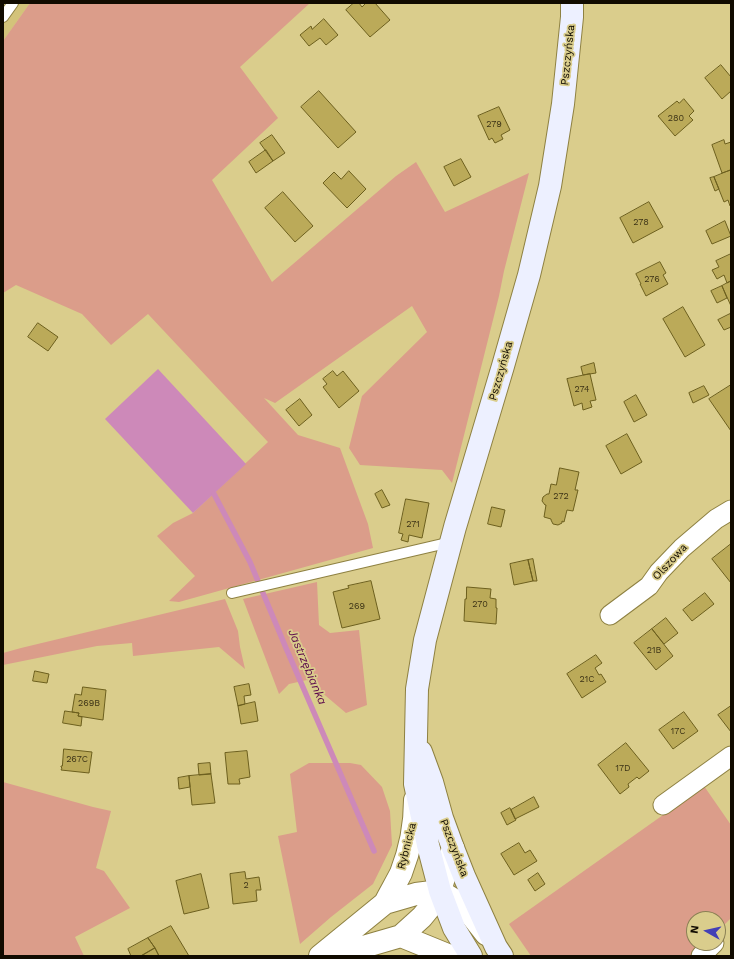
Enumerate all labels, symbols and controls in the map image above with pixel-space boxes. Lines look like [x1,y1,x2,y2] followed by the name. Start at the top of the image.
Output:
[558,24,578,86] street label: Pszczyńska
[668,113,684,123] house number: 280
[486,119,502,129] house number: 279
[633,217,649,227] house number: 278
[644,274,660,284] house number: 276
[486,340,516,402] street label: Pszczyńska
[574,384,590,394] house number: 274
[553,491,569,501] house number: 272
[406,519,420,529] house number: 271
[650,541,690,583] street label: Olszowa
[472,599,488,609] house number: 270
[349,601,365,611] house number: 269
[285,627,329,707] water label: Jastrzębianka
[647,645,661,655] house number: 21B
[580,674,594,684] house number: 21C
[78,698,100,708] house number: 269B
[671,726,685,736] house number: 17C
[66,754,88,764] house number: 267C
[615,763,631,773] house number: 17D
[437,817,471,879] street label: Pszczyńska
[395,821,419,871] street label: Rybnicka
[243,880,249,890] house number: 2
[686,911,726,951] north arrow
[688,924,702,934] text: N

